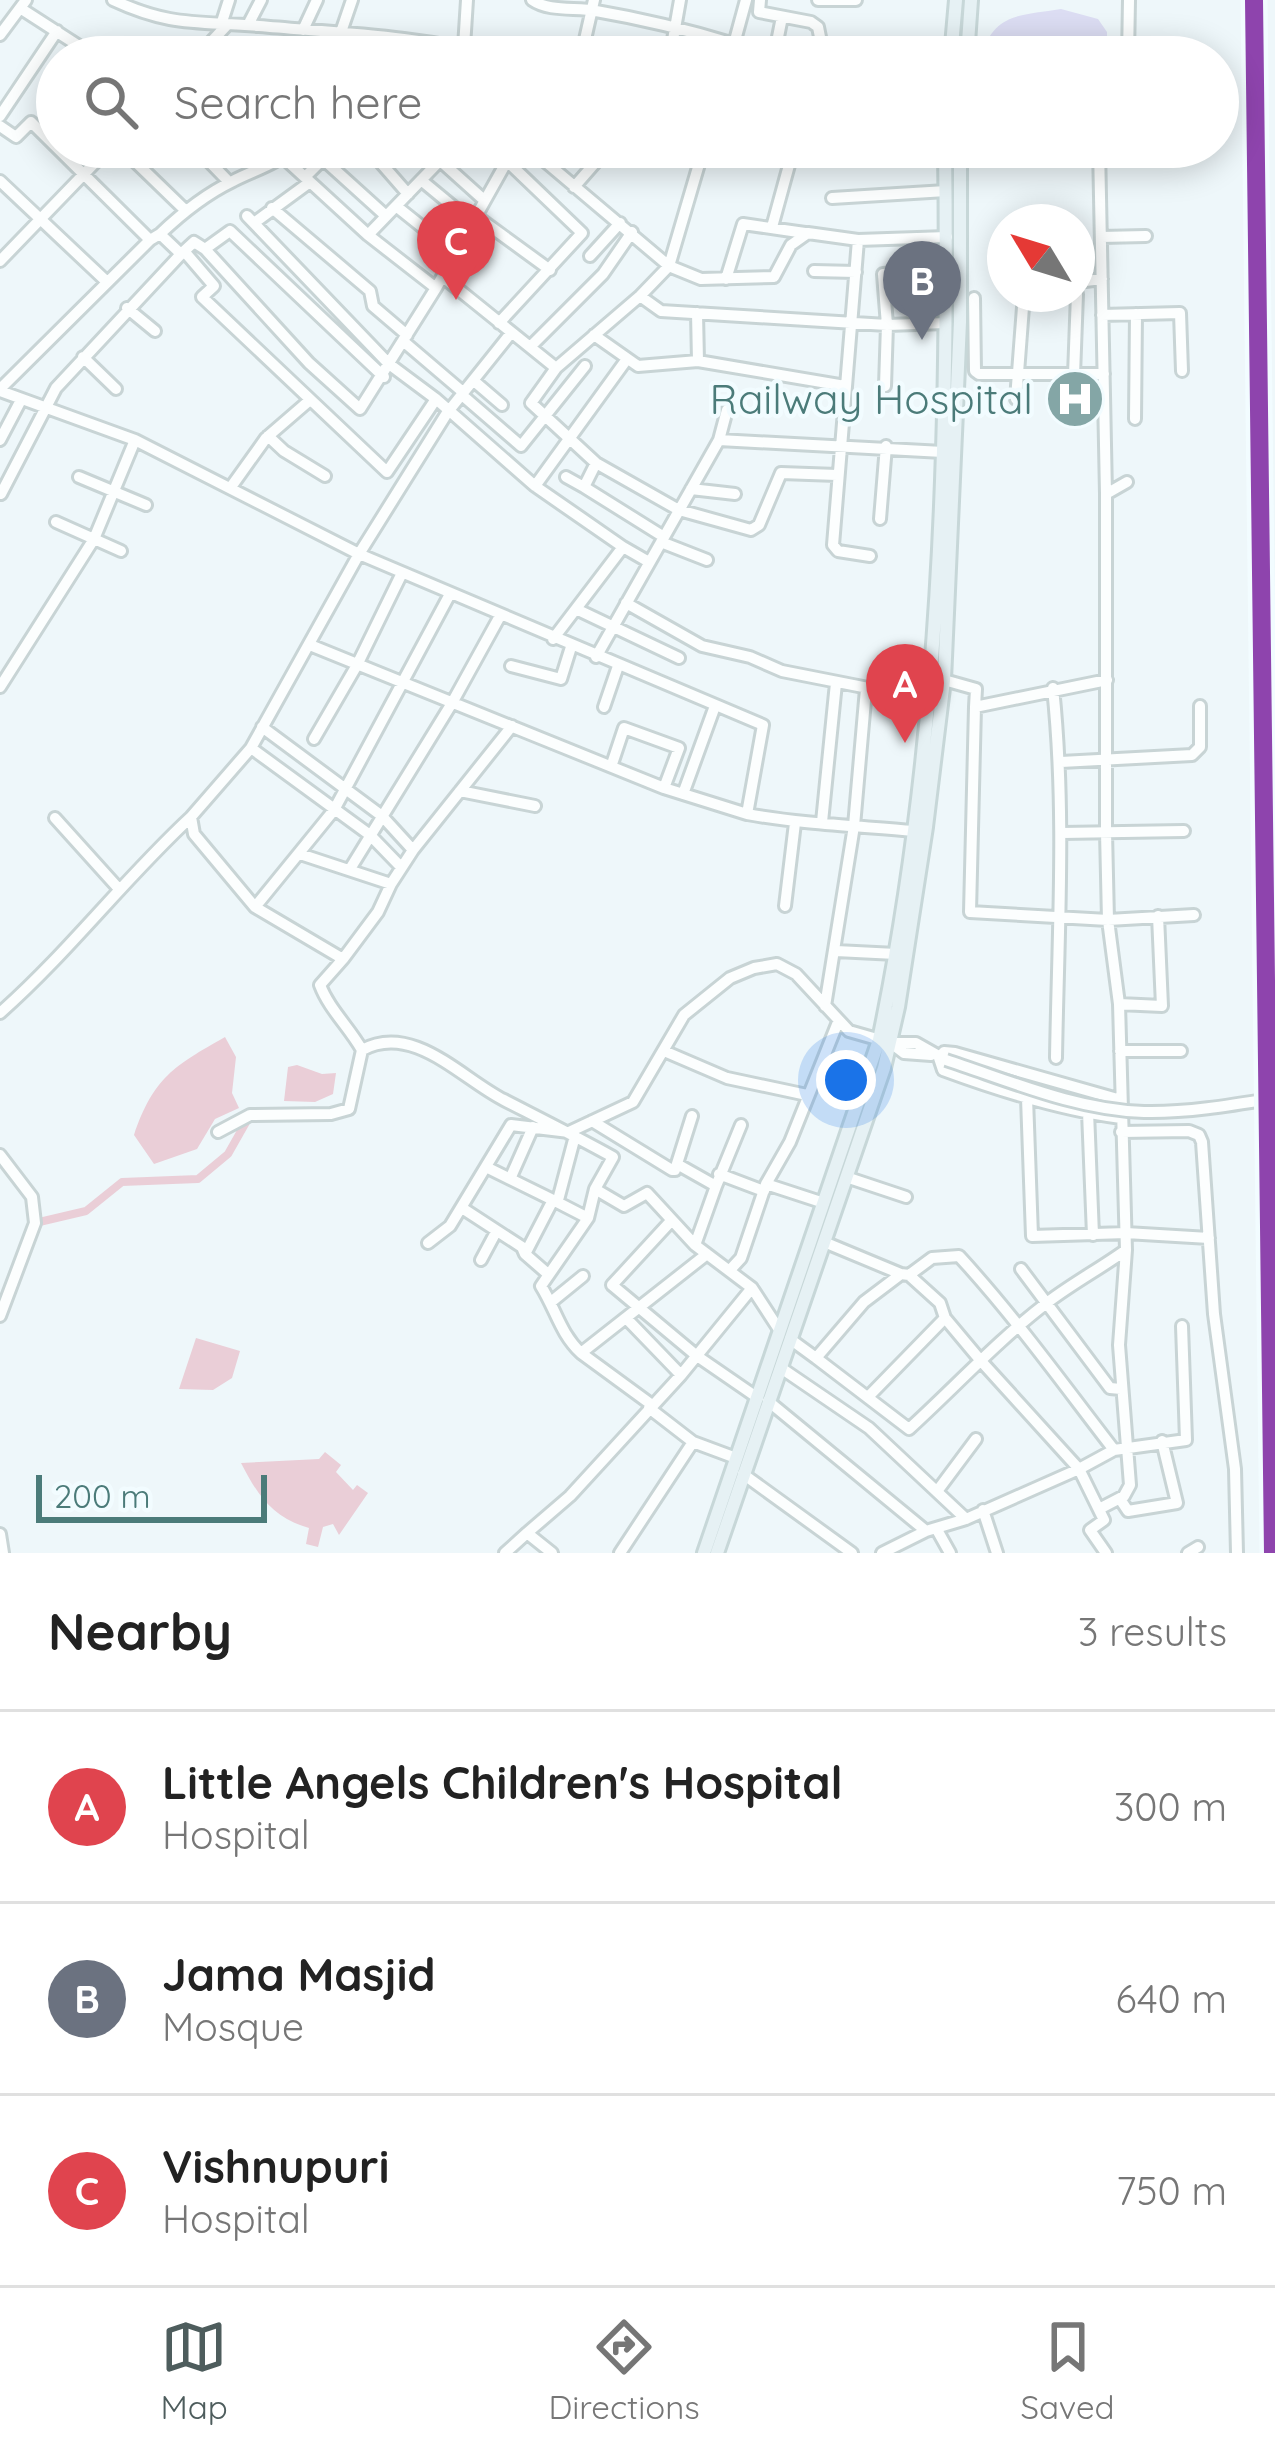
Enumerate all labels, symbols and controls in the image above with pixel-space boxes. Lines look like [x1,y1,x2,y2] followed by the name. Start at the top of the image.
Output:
[36,36,1239,168] search box
[78,69,144,135] icon: search
[174,74,422,130] text: Search here
[417,201,495,300] pin: C
[987,204,1095,312] north arrow
[883,241,961,340] pin: B
[1044,368,1106,430] hospital icon: Railway Hospital
[710,372,1033,425] place label: Railway Hospital
[866,644,944,743] pin: A
[816,1050,876,1110] your location
[36,1469,267,1522] scale bar
[54,1475,151,1516] text: 200 m
[48,1599,232,1663] text: Nearby
[1078,1607,1227,1656] text: 3 results
[162,1754,843,1810] text: Little Angels Children's Hospital
[75,1782,99,1831] text: A
[1114,1782,1227,1831] text: 300 m
[162,1810,310,1859] text: Hospital
[162,1946,436,2002] text: Jama Masjid
[74,1974,100,2023] text: B
[1115,1974,1227,2023] text: 640 m
[162,2002,304,2051] text: Mosque
[162,2138,389,2194] text: Vishnupuri
[75,2166,99,2215] text: C
[1116,2166,1227,2215] text: 750 m
[162,2194,310,2243] text: Hospital
[160,2314,228,2427] tab: Map
[548,2314,700,2427] tab: Directions
[1021,2314,1115,2427] tab: Saved

